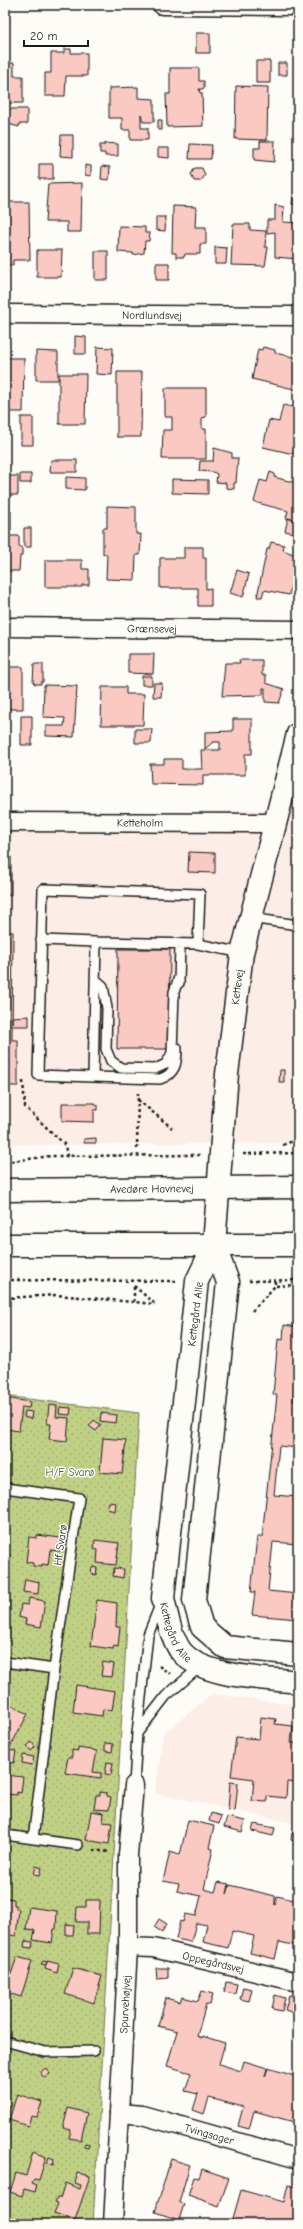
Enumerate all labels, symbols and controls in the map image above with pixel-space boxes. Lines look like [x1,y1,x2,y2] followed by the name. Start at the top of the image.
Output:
[24,22,88,48] scale bar
[30,29,58,43] text: 20 m
[122,309,182,322] street label: Nordlundsvej
[127,622,177,636] street label: Grænsevej
[117,816,163,830] street label: Ketteholm
[229,969,246,1006] street label: Kettevej
[110,1182,194,1196] street label: Avedøre Havnevej
[185,1281,206,1347] street label: Kettegård Alle
[46,1466,95,1479] park label: H/F Svarø
[51,1523,70,1567] street label: Hf. Svarø
[157,1601,194,1666] street label: Kettegård Alle
[181,1949,245,1976] street label: Oppegårdsvej
[117,1975,133,2034] street label: Spurvehøjvej
[183,2121,236,2148] street label: Tvingsager

